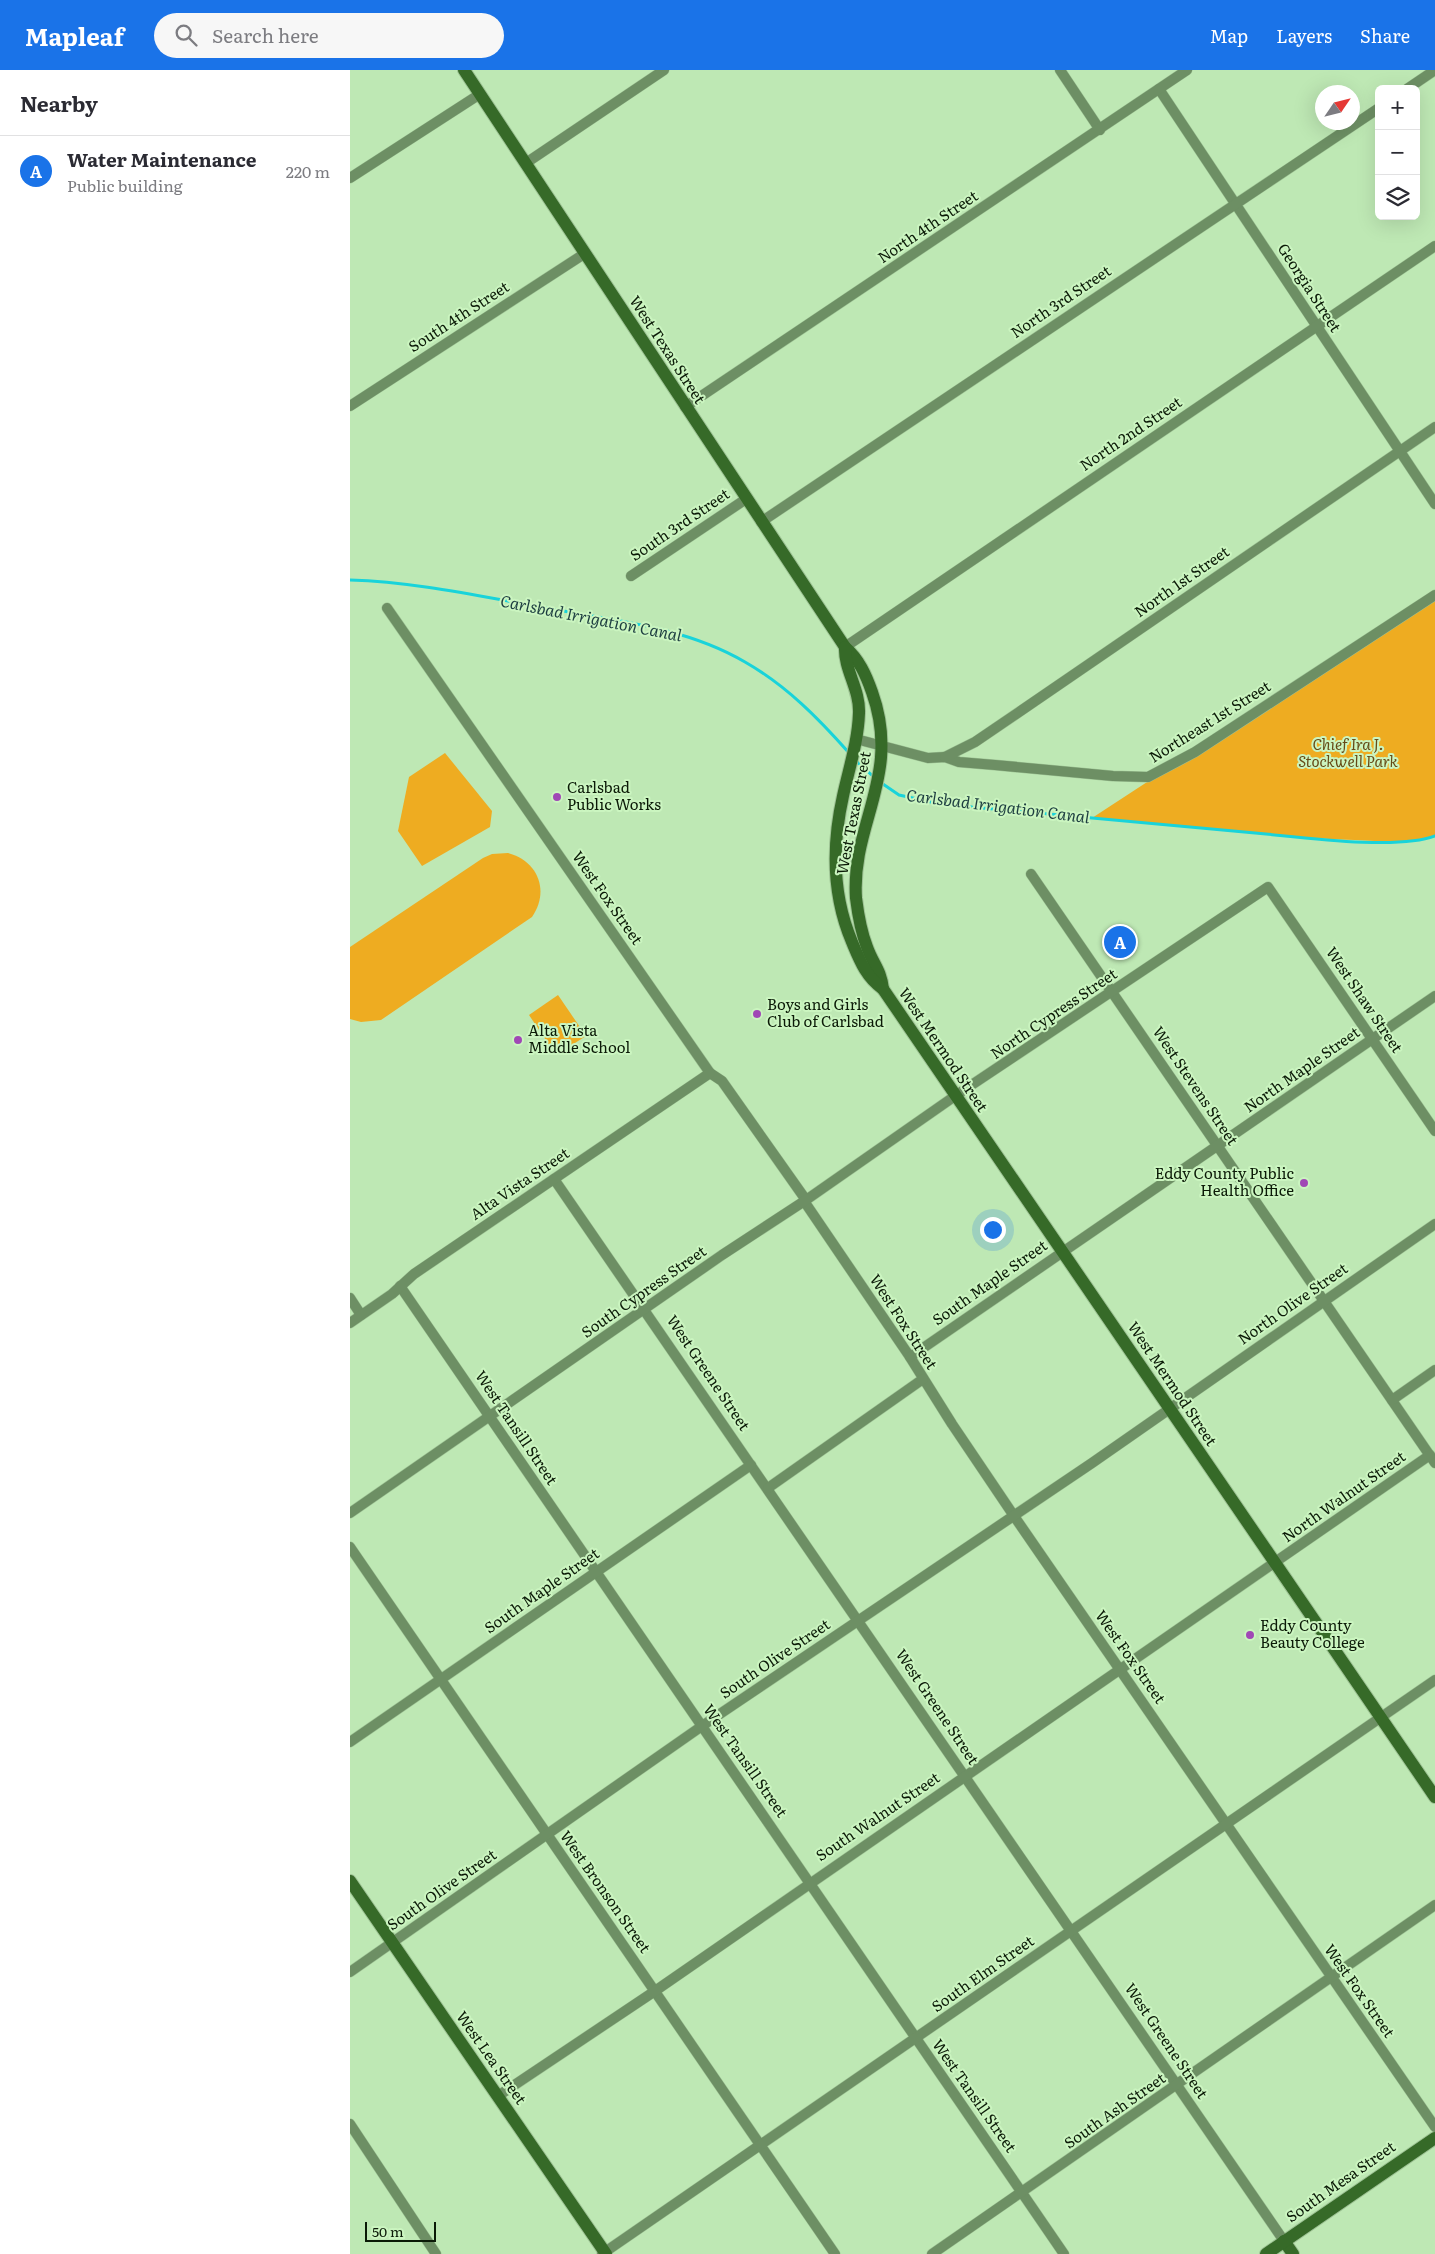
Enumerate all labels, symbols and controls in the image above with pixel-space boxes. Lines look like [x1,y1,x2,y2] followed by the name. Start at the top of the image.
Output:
[154,13,504,58] search box
[25,18,124,53] text: Mapleaf
[172,21,200,49] icon: search
[212,21,319,49] text: Search here
[1210,22,1248,49] text: Map
[1276,22,1332,49] text: Layers
[1360,22,1410,49] text: Share
[1315,85,1360,130] north arrow
[1375,85,1420,220] map controls
[1375,85,1420,130] button: +
[20,87,98,118] text: Nearby
[1375,130,1420,175] button: −
[67,145,257,173] text: Water Maintenance
[30,159,42,183] text: A
[286,159,330,183] text: 220 m
[67,173,183,197] text: Public building
[1375,175,1420,220] button: layers
[872,184,982,268] street label: North 4th Street
[1273,238,1348,336] street label: Georgia Street
[1005,259,1115,343] street label: North 3rd Street
[403,275,513,357] street label: South 4th Street
[625,290,712,408] street label: West Texas Street
[1074,390,1186,476] street label: North 2nd Street
[625,482,734,566] street label: South 3rd Street
[1129,539,1233,622] street label: North 1st Street
[498,588,684,646] water label: Carlsbad Irrigation Canal
[1144,674,1274,767] street label: Northeast 1st Street
[1298,732,1398,772] park label: Chief Ira J. Stockwell Park
[829,749,876,876] street label: West Texas Street
[567,775,661,815] place label: Carlsbad Public Works
[905,782,1092,828] water label: Carlsbad Irrigation Canal
[551,791,563,803] marker: Carlsbad Public Works
[567,846,649,949] street label: West Fox Street
[1104,923,1136,961] pin: A
[1321,942,1409,1057] street label: West Shaw Street
[985,962,1121,1064] street label: North Cypress Street
[894,982,995,1116] street label: West Mermod Street
[767,992,884,1032] place label: Boys and Girls Club of Carlsbad
[751,1008,763,1020] marker: Boys and Girls Club of Carlsbad
[528,1018,630,1058] place label: Alta Vista Middle School
[1239,1020,1364,1117] street label: North Maple Street
[1148,1021,1245,1149] street label: West Stevens Street
[512,1034,524,1046] marker: Alta Vista Middle School
[465,1141,573,1225] street label: Alta Vista Street
[1155,1161,1295,1201] place label: Eddy County Public Health Office
[1298,1177,1310,1189] marker: Eddy County Public Health Office
[980,1217,1006,1243] your location
[927,1233,1051,1330] street label: South Maple Street
[576,1239,710,1343] street label: South Cypress Street
[1232,1256,1352,1349] street label: North Olive Street
[865,1269,944,1374] street label: West Fox Street
[662,1310,757,1435] street label: West Greene Street
[1123,1316,1224,1450] street label: West Mermod Street
[470,1365,564,1489] street label: West Tansill Street
[1277,1444,1410,1547] street label: North Walnut Street
[479,1541,603,1638] street label: South Maple Street
[1090,1605,1172,1708] street label: West Fox Street
[714,1612,834,1703] street label: South Olive Street
[1260,1613,1365,1653] place label: Eddy County Beauty College
[1244,1629,1256,1641] marker: Eddy County Beauty College
[891,1644,986,1769] street label: West Greene Street
[698,1699,794,1822] street label: West Tansill Street
[810,1766,944,1866] street label: South Walnut Street
[555,1825,657,1957] street label: West Bronson Street
[382,1842,500,1935] street label: South Olive Street
[926,1929,1038,2017] street label: South Elm Street
[1319,1939,1401,2042] street label: West Fox Street
[1120,1978,1215,2103] street label: West Greene Street
[451,2006,533,2109] street label: West Lea Street
[927,2034,1023,2157] street label: West Tansill Street
[1059,2066,1170,2153] street label: South Ash Street
[1281,2134,1400,2227] street label: South Mesa Street
[365,2219,436,2242] scale bar
[372,2221,404,2241] text: 50 m

